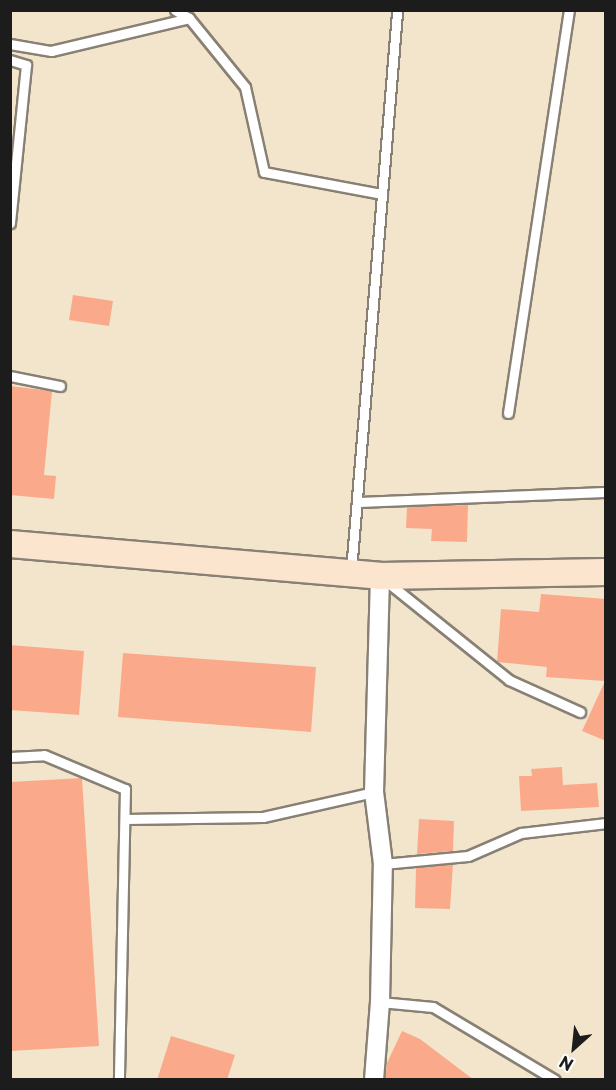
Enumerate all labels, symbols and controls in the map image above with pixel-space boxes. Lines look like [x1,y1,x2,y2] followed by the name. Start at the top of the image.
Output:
[544,1018,604,1078] north arrow
[555,1050,577,1078] text: N

